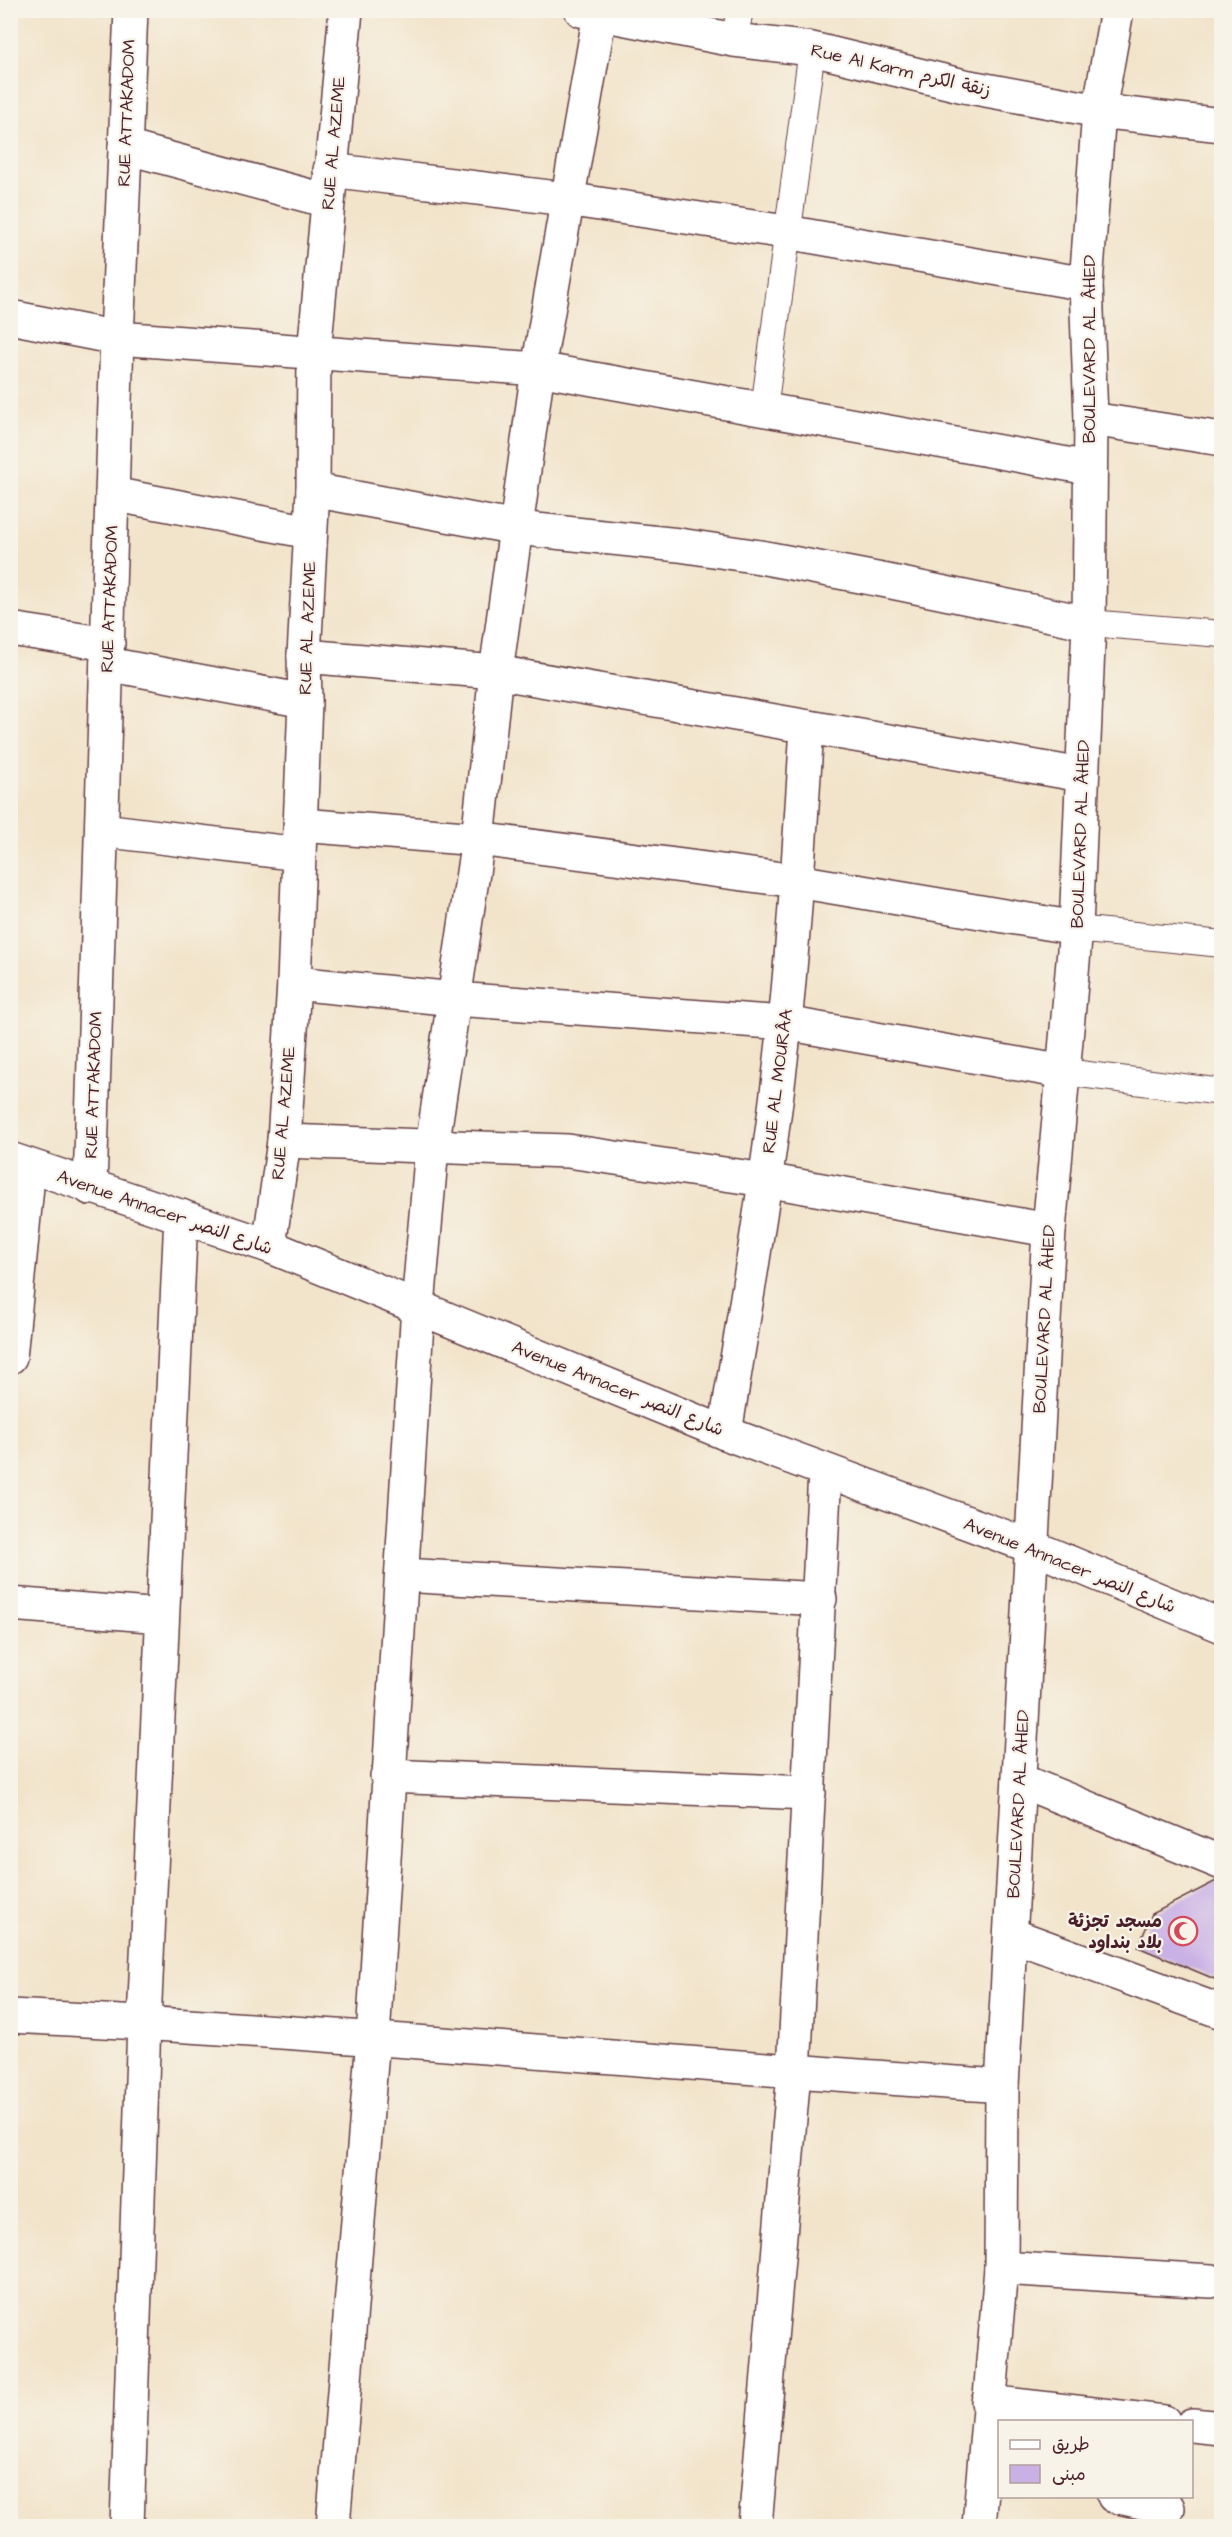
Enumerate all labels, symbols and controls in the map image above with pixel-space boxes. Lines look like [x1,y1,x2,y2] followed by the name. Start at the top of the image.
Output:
[808,38,993,104] street label: Rue Al Karm زنقة الكرم
[111,39,142,187] street label: RUE ATTAKADOM
[315,75,352,211] street label: RUE AL AZEME
[1077,254,1102,443] street label: BOULEVARD AL ÂHED
[94,525,125,673] street label: RUE ATTAKADOM
[293,560,322,695] street label: RUE AL AZEME
[1065,739,1096,929] street label: BOULEVARD AL ÂHED
[756,1007,799,1155] street label: RUE AL MOURÂA
[78,1011,109,1159] street label: RUE ATTAKADOM
[265,1045,302,1181] street label: RUE AL AZEME
[54,1164,276,1261] street label: Avenue Annacer شارع النصر
[1027,1224,1062,1414] street label: BOULEVARD AL ÂHED
[508,1334,727,1442] street label: Avenue Annacer شارع النصر
[960,1511,1179,1619] street label: Avenue Annacer شارع النصر
[1001,1709,1036,1899] street label: BOULEVARD AL ÂHED
[1068,1909,1162,1955] place label: مسجد تجزئة بلاد بنداود
[1167,1915,1199,1947] mosque icon: مسجد تجزئة بلاد بنداود
[998,2420,1193,2498] legend
[1052,2432,1090,2457] text: طريق
[1052,2462,1086,2487] text: مبنى

